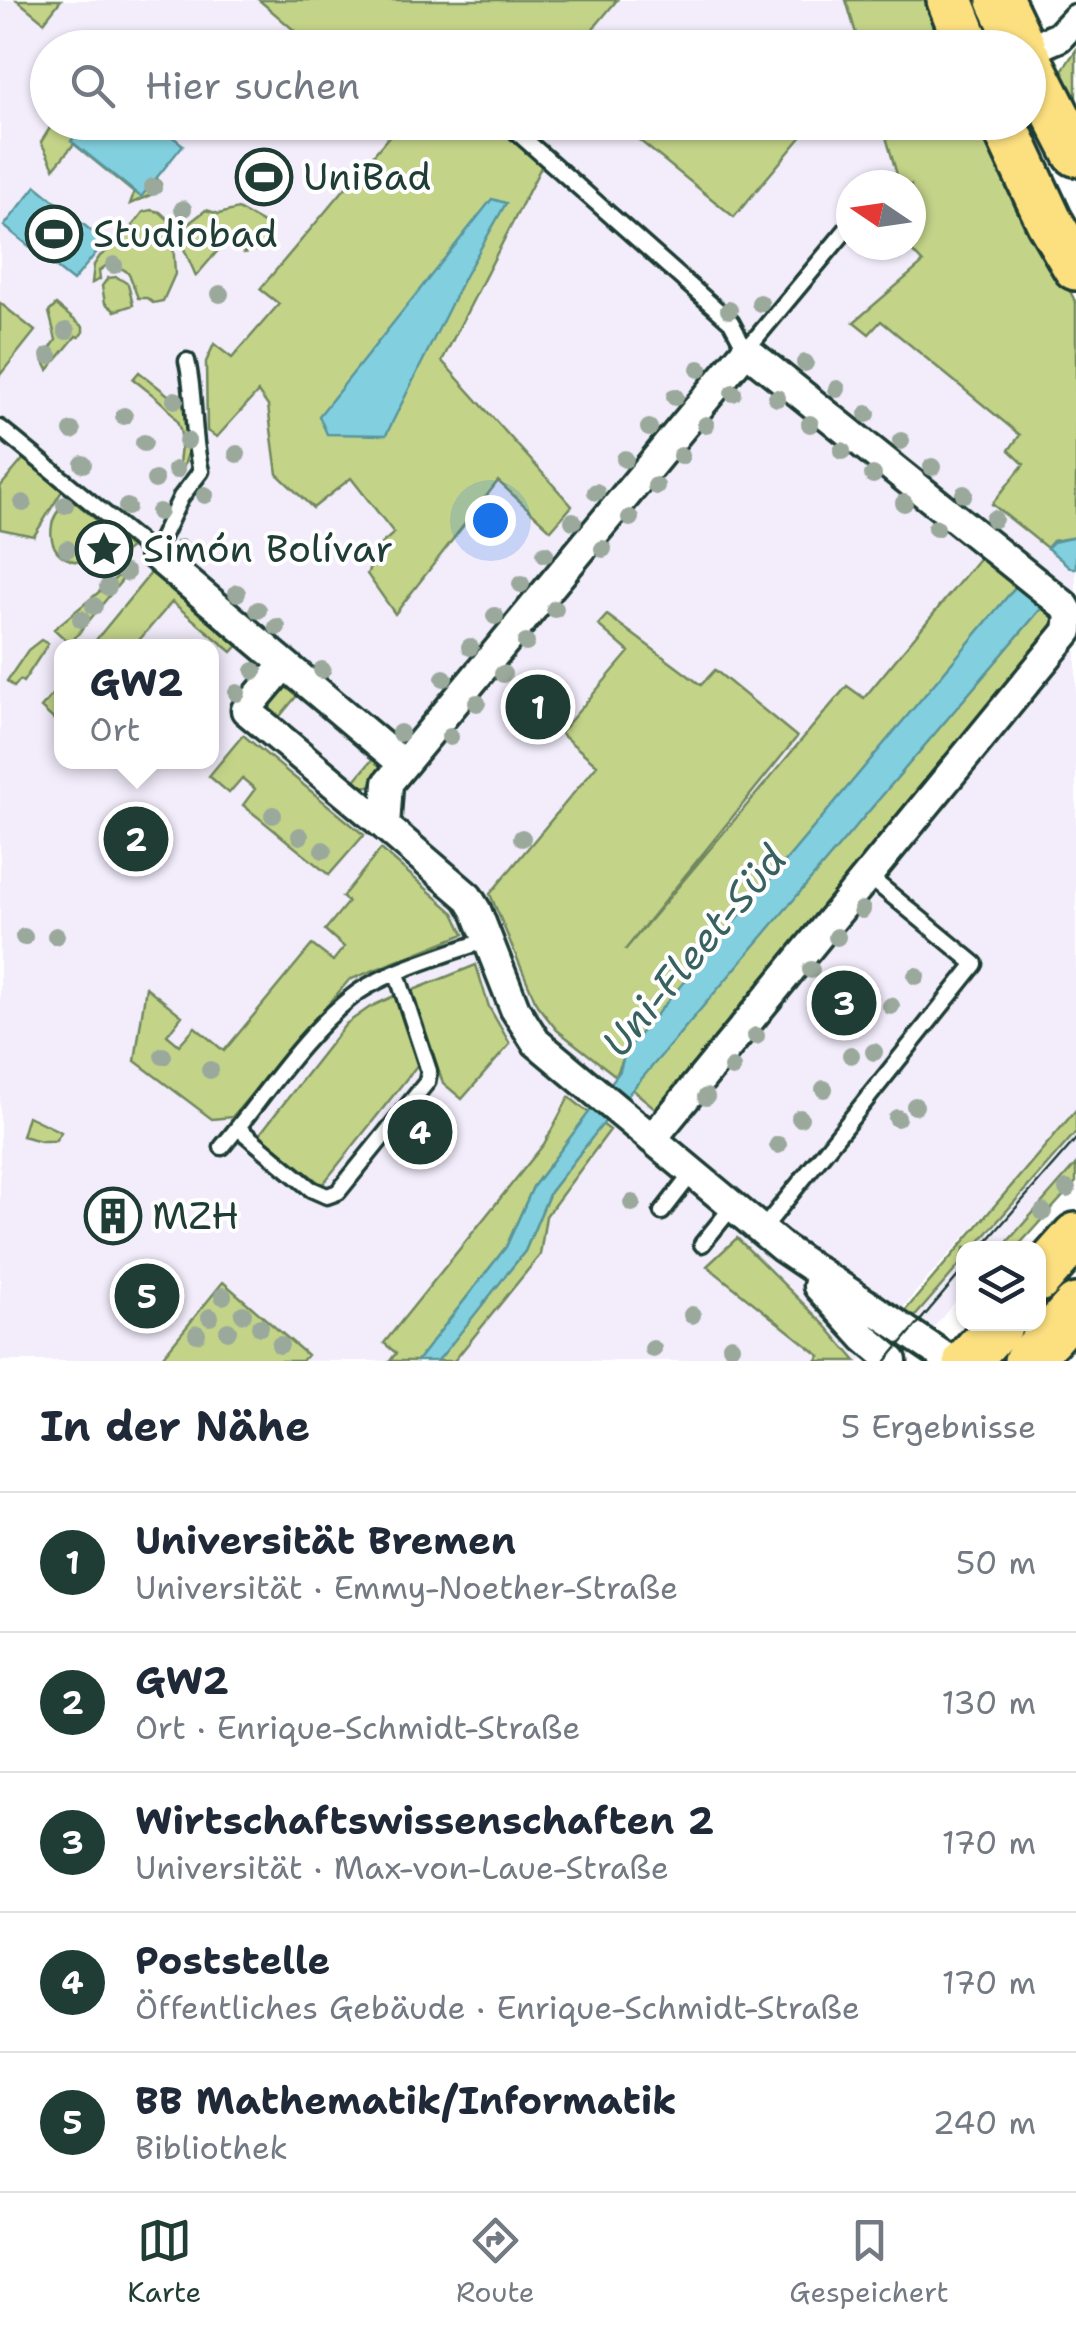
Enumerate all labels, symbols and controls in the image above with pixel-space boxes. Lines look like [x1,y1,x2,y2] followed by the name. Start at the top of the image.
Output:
[30,30,1046,140] search box
[65,58,120,113] icon: search
[145,60,360,111] text: Hier suchen
[234,147,294,207] sports icon: UniBad
[303,151,431,202] place label: UniBad
[836,170,926,260] north arrow
[24,204,84,264] sports icon: Studiobad
[93,208,278,259] place label: Studiobad
[465,495,516,546] your location
[74,519,134,579] place icon: Simón Bolívar
[143,523,393,574] place label: Simón Bolívar
[54,639,219,769] popup
[90,657,183,708] text: GW2
[506,670,570,744] pin: 1
[90,708,141,751] text: Ort
[104,802,168,876] pin: 2
[589,833,799,1068] water label: Uni-Fleet-Süd
[812,966,876,1040] pin: 3
[388,1094,452,1170] pin: 4
[83,1186,143,1246] building icon: MZH
[152,1190,239,1241] place label: MZH
[956,1241,1046,1331] map controls
[956,1241,1046,1331] button: layers
[114,1258,180,1334] pin: 5
[40,1398,310,1454] text: In der Nähe
[841,1405,1036,1448] text: 5 Ergebnisse
[135,1515,516,1566] text: Universität Bremen
[65,1541,80,1584] text: 1
[956,1541,1036,1584] text: 50 m
[135,1566,678,1609] text: Universität · Emmy-Noether-Straße
[135,1655,229,1706] text: GW2
[61,1681,84,1724] text: 2
[941,1681,1036,1724] text: 130 m
[135,1706,580,1749] text: Ort · Enrique-Schmidt-Straße
[135,1795,714,1846] text: Wirtschaftswissenschaften 2
[61,1821,84,1864] text: 3
[942,1821,1036,1864] text: 170 m
[135,1846,669,1889] text: Universität · Max-von-Laue-Straße
[135,1935,330,1986] text: Poststelle
[61,1961,84,2004] text: 4
[942,1961,1036,2004] text: 170 m
[135,1986,860,2029] text: Öffentliches Gebäude · Enrique-Schmidt-Straße
[135,2075,677,2126] text: BB Mathematik/Informatik
[62,2101,83,2144] text: 5
[933,2101,1036,2144] text: 240 m
[135,2126,288,2169] text: Bibliothek
[127,2213,201,2311] tab: Karte
[456,2213,535,2311] tab: Route
[789,2213,949,2311] tab: Gespeichert

